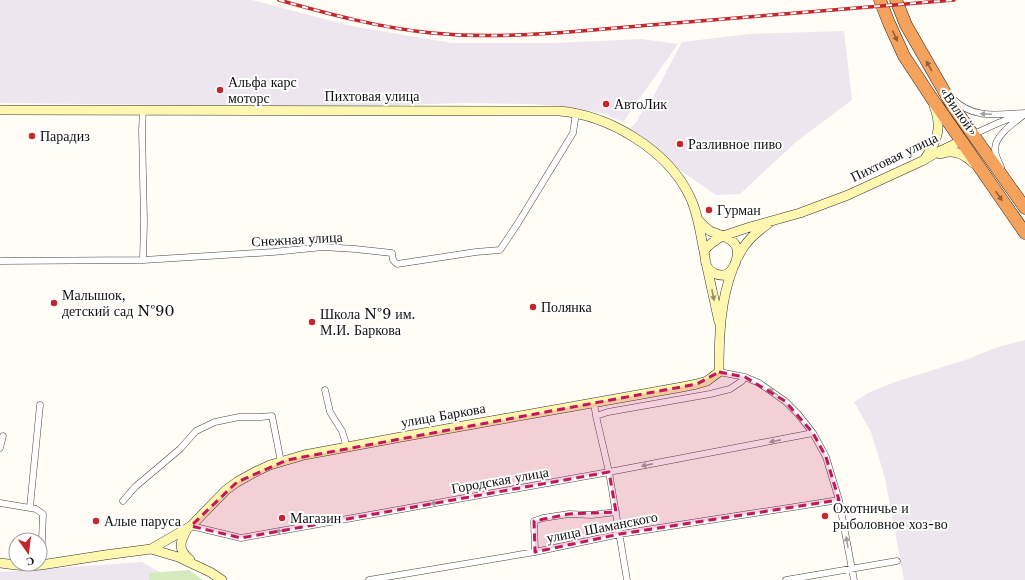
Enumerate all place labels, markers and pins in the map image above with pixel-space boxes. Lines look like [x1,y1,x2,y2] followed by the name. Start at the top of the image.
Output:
[228,73,297,107] place label: Альфа карс моторс
[215,85,225,95] marker: Альфа карс моторс
[614,95,667,113] place label: АвтоЛик
[601,99,611,109] marker: АвтоЛик
[40,127,90,145] place label: Парадиз
[27,131,37,141] marker: Парадиз
[688,135,782,153] place label: Разливное пиво
[675,139,685,149] marker: Разливное пиво
[717,201,761,219] place label: Гурман
[704,205,714,215] marker: Гурман
[62,286,174,320] place label: Малышок, детский сад №90
[49,298,59,308] marker: Малышок, детский сад №90
[541,298,592,316] place label: Полянка
[528,302,538,312] marker: Полянка
[320,305,415,339] place label: Школа №9 им. М.И. Баркова
[307,317,317,327] marker: Школа №9 им. М.И. Баркова
[833,499,948,533] place label: Охотничье и рыболовное хоз-во
[290,509,342,527] place label: Магазин
[820,511,830,521] marker: Охотничье и рыболовное хоз-во
[104,512,182,530] place label: Алые паруса
[277,513,287,523] marker: Магазин
[91,516,101,526] marker: Алые паруса

